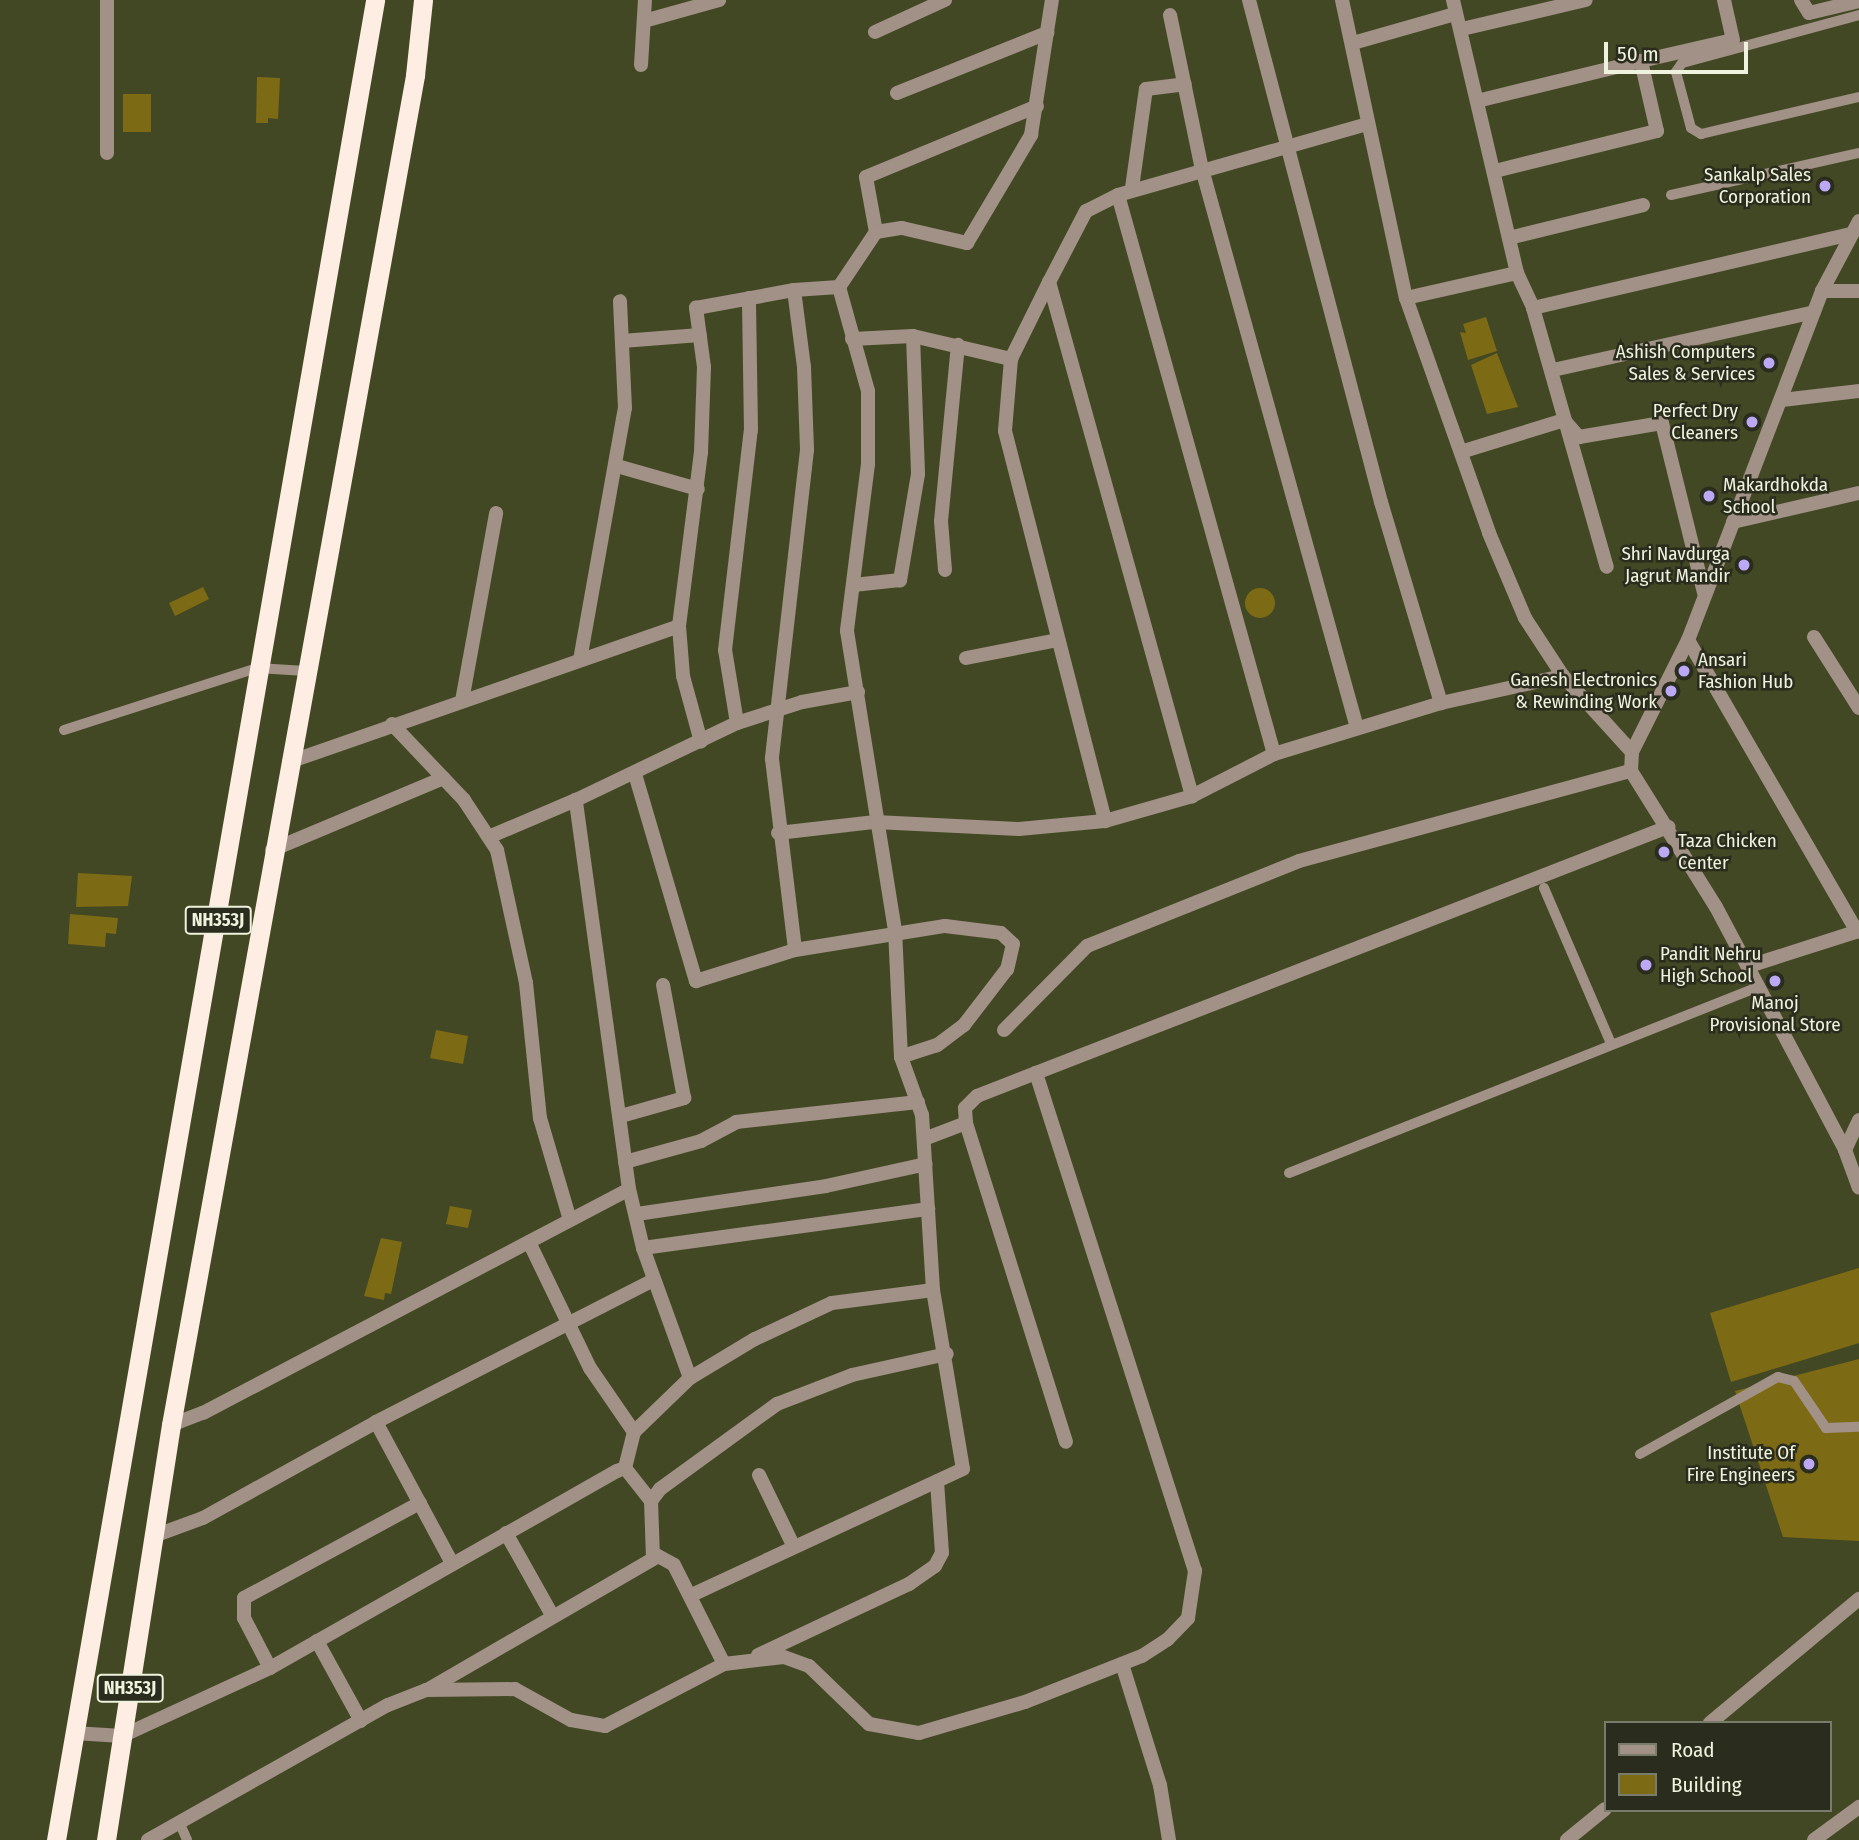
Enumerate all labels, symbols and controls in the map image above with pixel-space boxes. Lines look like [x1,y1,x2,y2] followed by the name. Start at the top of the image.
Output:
[1607,28,1750,72] scale bar
[1617,41,1659,67] text: 50 m
[1704,164,1811,208] place label: Sankalp Sales Corporation
[1817,178,1833,194] marker: Sankalp Sales Corporation
[1616,341,1755,385] place label: Ashish Computers Sales & Services
[1761,355,1777,371] marker: Ashish Computers Sales & Services
[1653,400,1738,444] place label: Perfect Dry Cleaners
[1744,414,1760,430] marker: Perfect Dry Cleaners
[1723,474,1828,518] place label: Makardhokda School
[1701,488,1717,504] marker: Makardhokda School
[1621,543,1730,587] place label: Shri Navdurga Jagrut Mandir
[1736,557,1752,573] marker: Shri Navdurga Jagrut Mandir
[1698,649,1793,693] place label: Ansari Fashion Hub
[1676,663,1692,679] marker: Ansari Fashion Hub
[1510,669,1657,713] place label: Ganesh Electronics & Rewinding Work
[1663,683,1679,699] marker: Ganesh Electronics & Rewinding Work
[1678,830,1777,874] place label: Taza Chicken Center
[1656,844,1672,860] marker: Taza Chicken Center
[183,905,253,934] road number: NH353J
[1660,943,1761,987] place label: Pandit Nehru High School
[1638,957,1654,973] marker: Pandit Nehru High School
[1767,973,1783,989] marker: Manoj Provisional Store
[1709,992,1841,1036] place label: Manoj Provisional Store
[1687,1442,1795,1486] place label: Institute Of Fire Engineers
[1801,1456,1817,1472] marker: Institute Of Fire Engineers
[95,1674,165,1702] road number: NH353J
[1604,1721,1831,1812] legend
[1671,1737,1715,1763] text: Road
[1671,1772,1742,1798] text: Building

